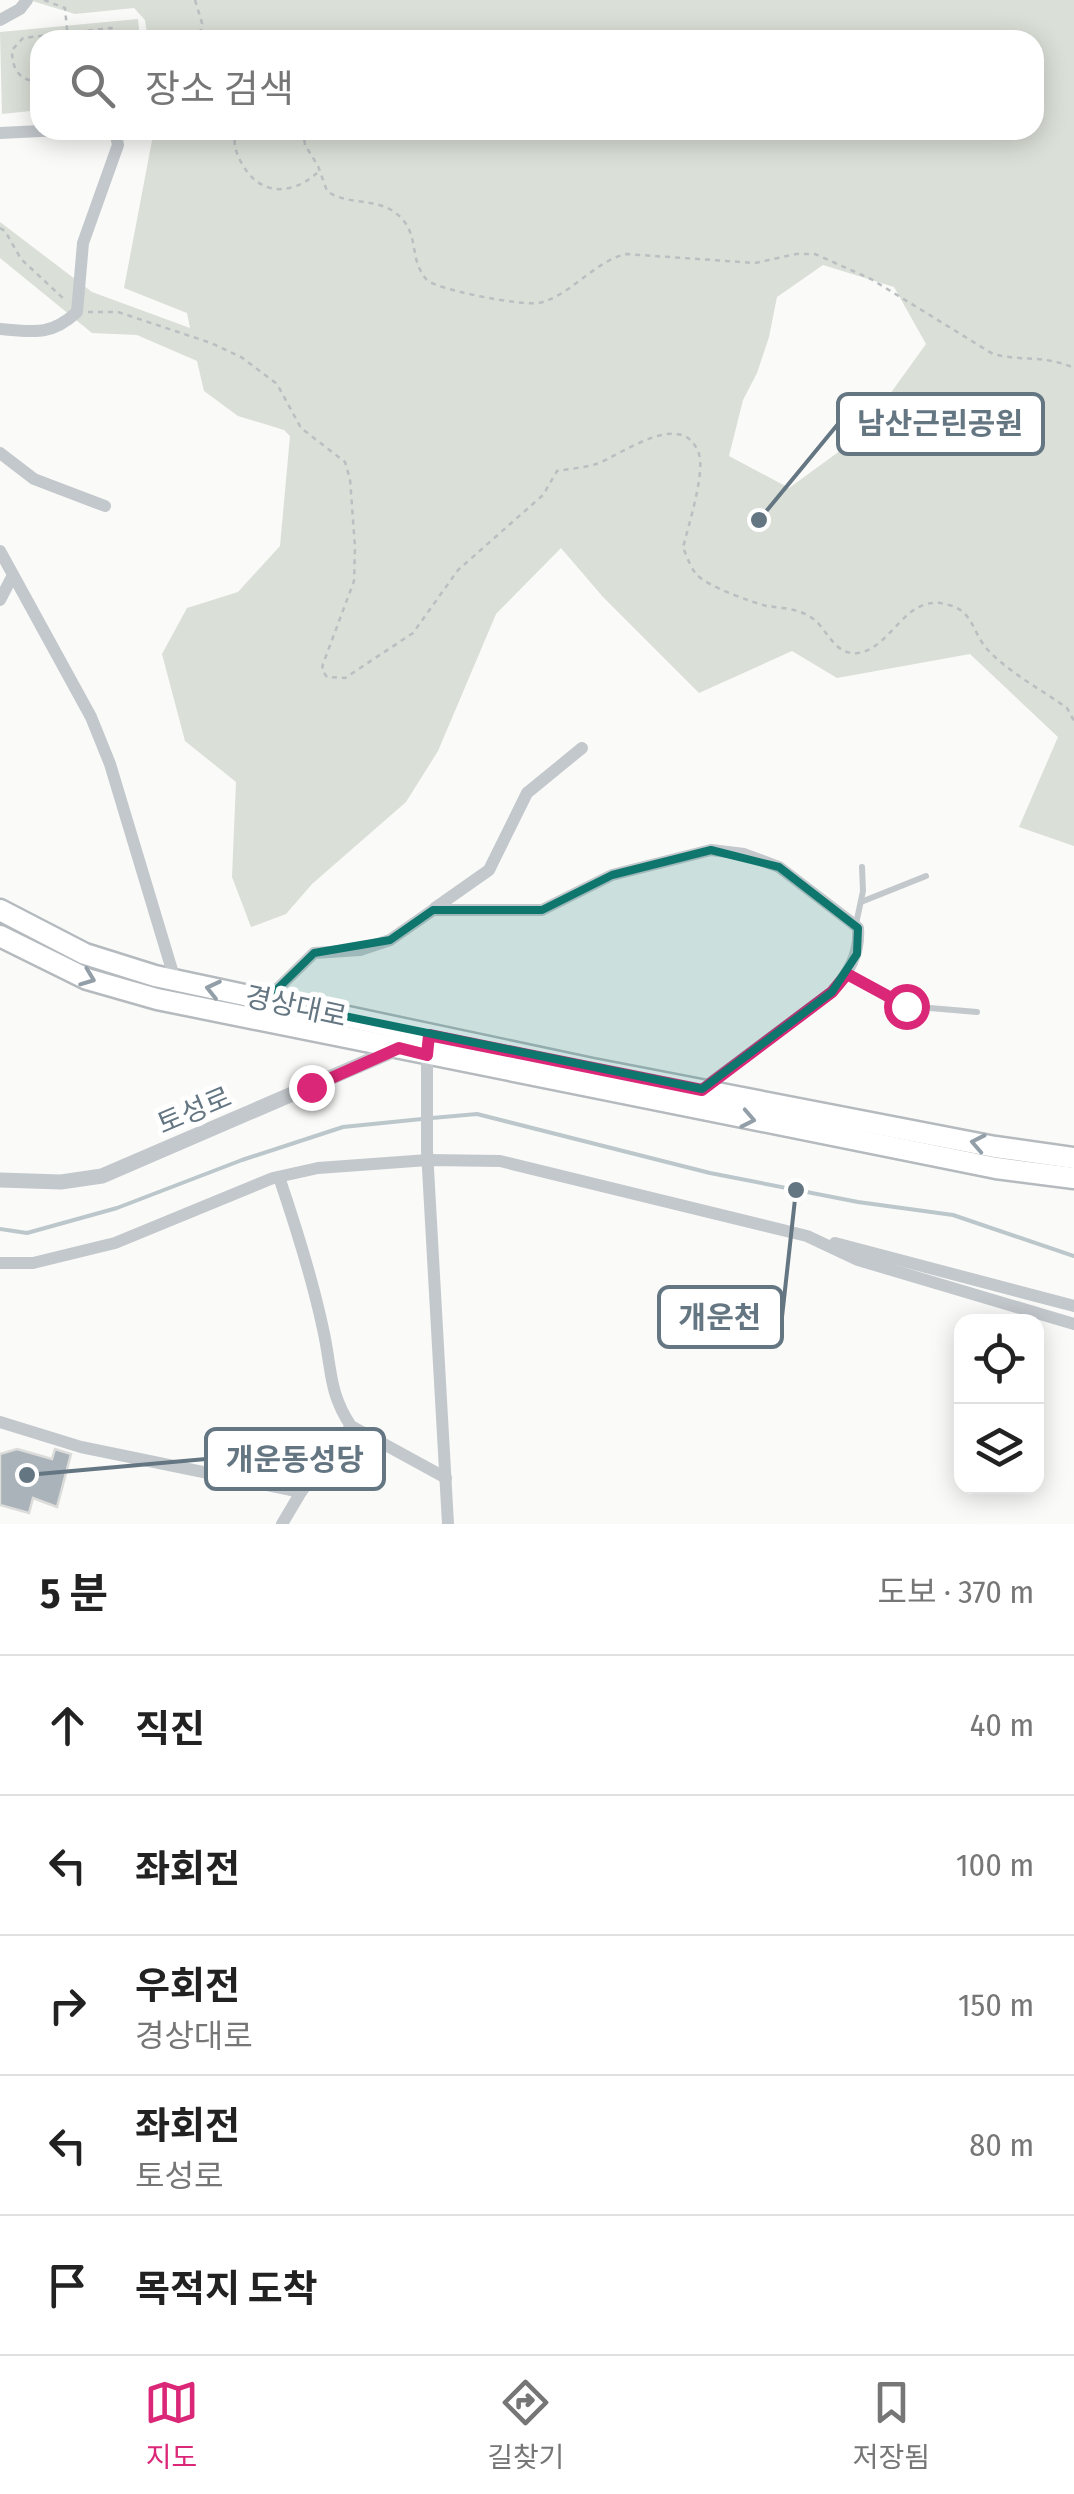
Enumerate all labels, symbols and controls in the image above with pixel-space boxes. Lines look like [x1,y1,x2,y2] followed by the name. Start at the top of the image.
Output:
[30,30,1044,140] search box
[65,58,120,113] icon: search
[145,66,294,112] text: 장소 검색
[838,394,1043,454] callout: 남산근린공원
[857,406,1023,442] text: 남산근린공원
[78,966,96,986] one-way arrow
[205,979,222,1000] one-way arrow
[242,980,350,1033] street label: 경상대로
[884,984,930,1030] route start
[289,1065,335,1111] route end
[152,1080,236,1141] street label: 토성로
[739,1107,756,1128] one-way arrow
[970,1134,987,1155] one-way arrow
[659,1287,782,1347] callout: 개운천
[679,1300,761,1336] text: 개운천
[954,1314,1044,1494] map controls
[954,1314,1044,1404] button: locate
[954,1404,1044,1494] button: layers
[206,1429,384,1489] callout: 개운동성당
[226,1442,364,1478] text: 개운동성당
[40,1569,108,1619] text: 5 분
[878,1573,1034,1611] text: 도보 · 370 m
[40,1698,95,1753] icon: ahead
[135,1706,205,1752] text: 직진
[970,1706,1034,1744] text: 40 m
[40,1838,95,1893] icon: left
[135,1846,240,1892] text: 좌회전
[956,1846,1034,1884] text: 100 m
[135,1963,240,2009] text: 우회전
[40,1978,95,2033] icon: right
[958,1986,1034,2024] text: 150 m
[135,2017,253,2055] text: 경상대로
[135,2103,240,2149] text: 좌회전
[40,2118,95,2173] icon: left
[969,2126,1034,2164] text: 80 m
[135,2157,223,2195] text: 토성로
[40,2258,95,2313] icon: arrive
[135,2266,318,2312] text: 목적지 도착
[144,2375,199,2475] tab: 지도
[487,2375,564,2475] tab: 길찾기
[853,2375,930,2475] tab: 저장됨

